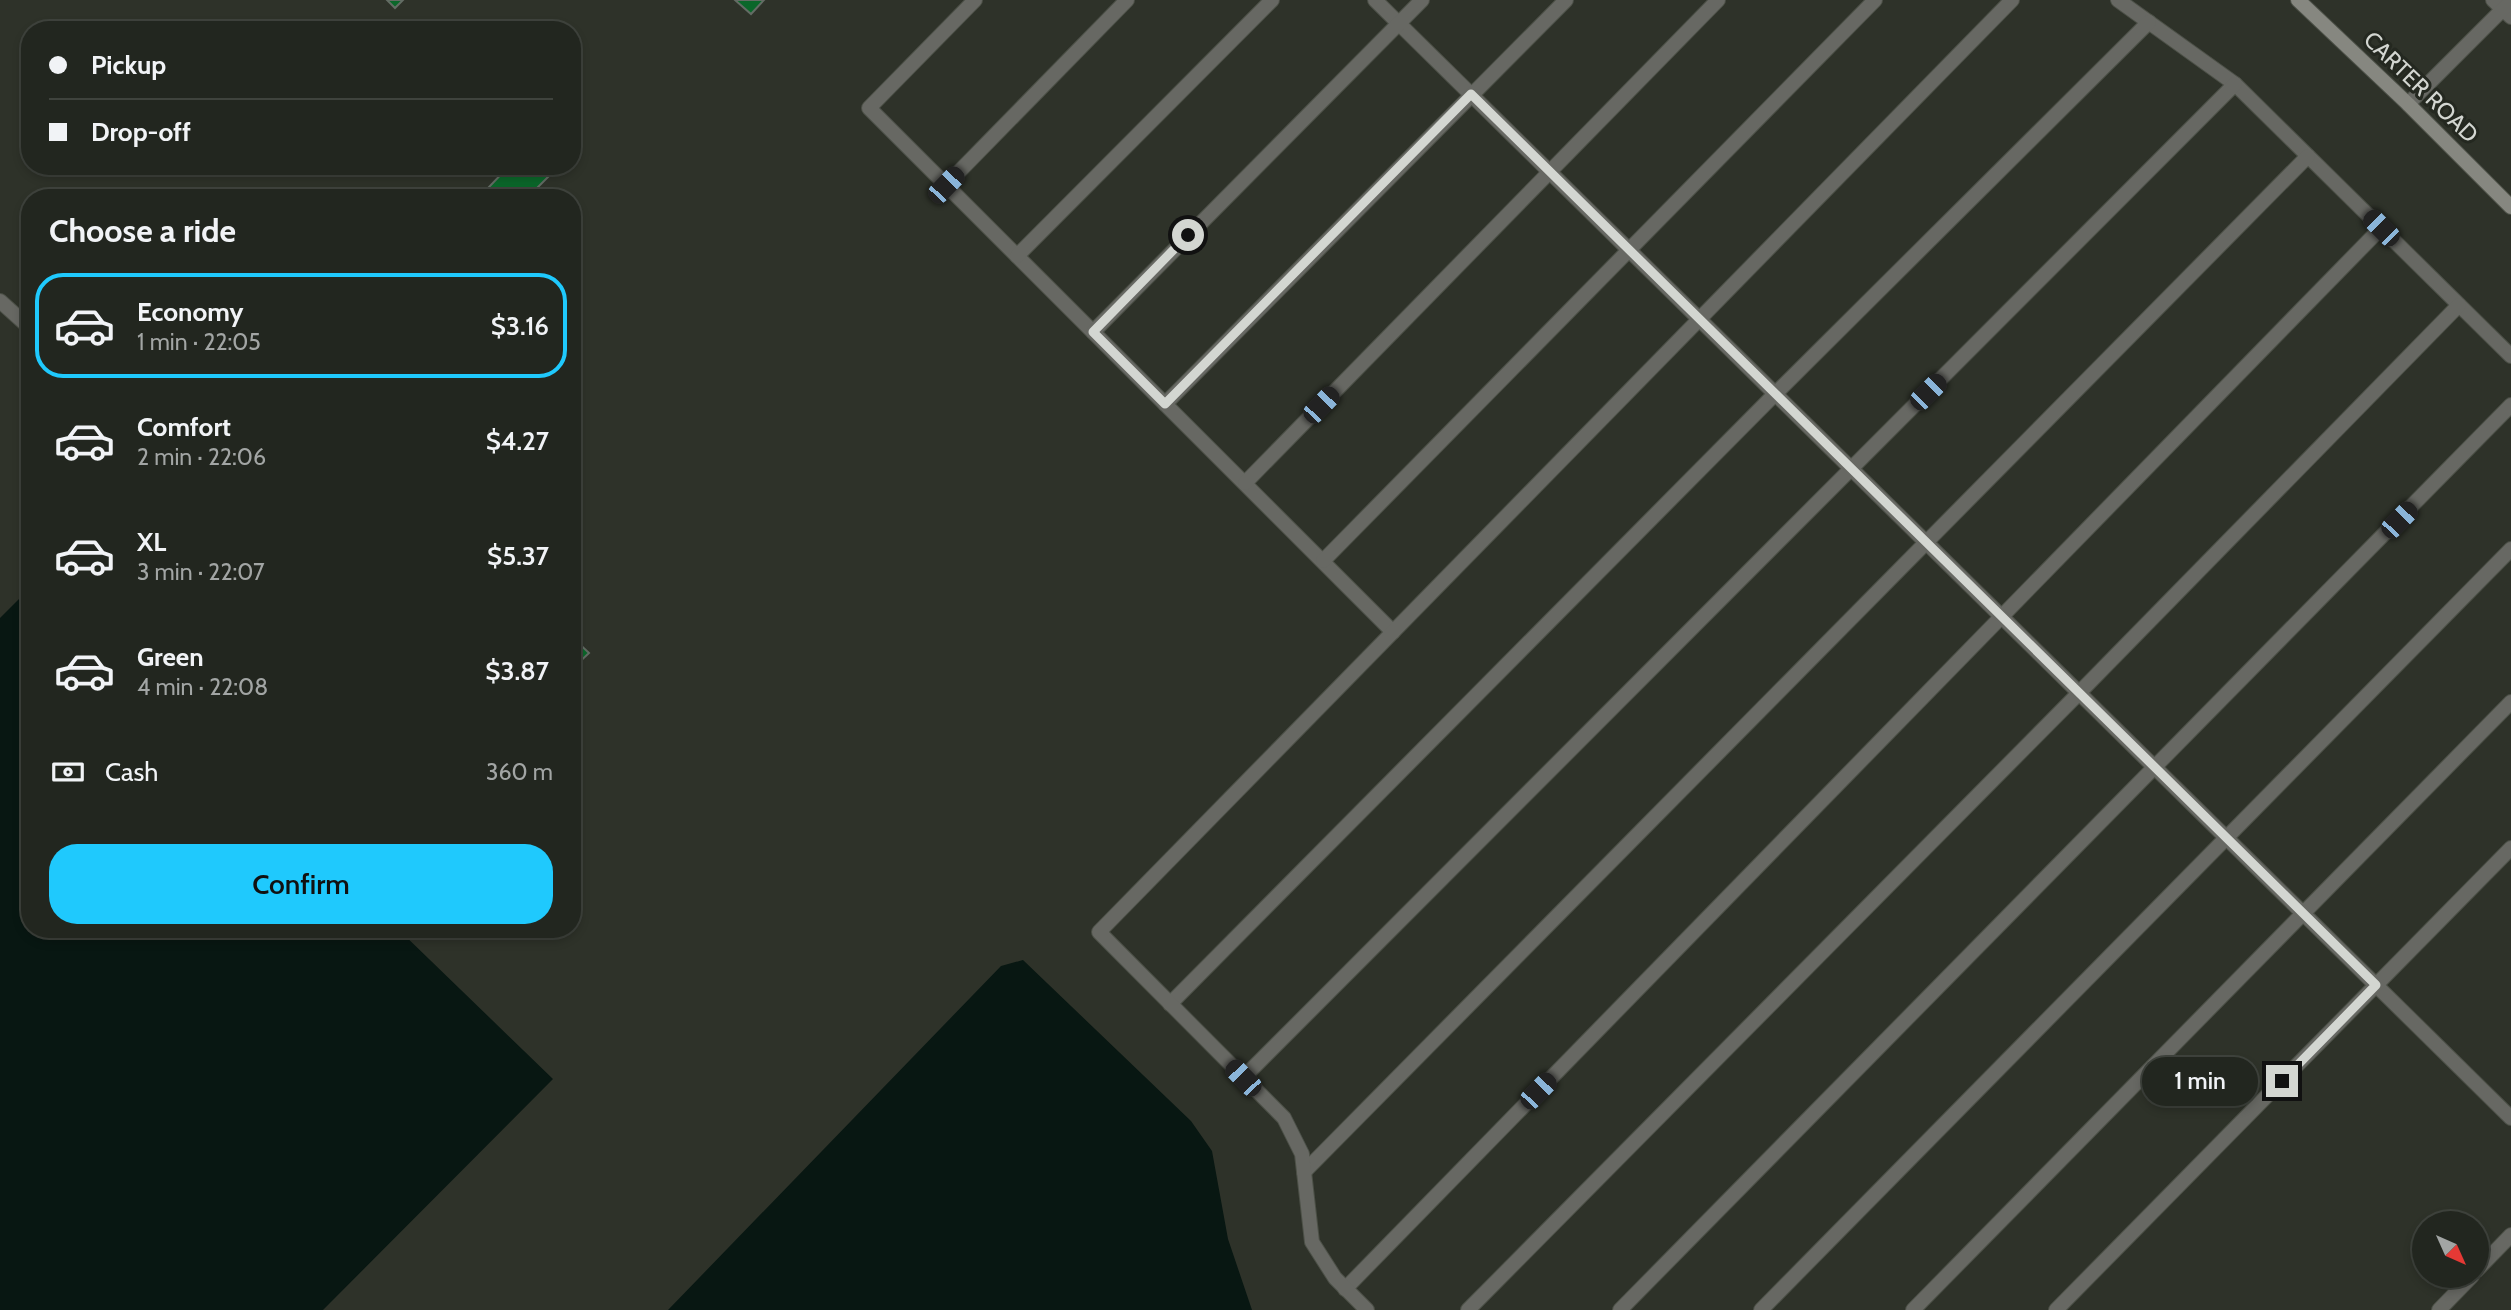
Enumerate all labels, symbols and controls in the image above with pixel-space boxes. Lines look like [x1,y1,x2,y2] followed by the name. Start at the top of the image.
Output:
[2358,25,2484,149] street label: CARTER ROAD
[91,49,166,81] text: Pickup
[91,116,191,148] text: Drop-off
[924,163,969,207] car
[2359,206,2404,250] car
[49,211,236,250] text: Choose a ride
[1172,219,1204,251] route start
[53,294,116,357] icon: car
[137,296,243,328] text: Economy
[491,310,549,342] text: $3.16
[137,328,261,356] text: 1 min · 22:05
[1906,370,1951,414] car
[1299,383,1344,427] car
[53,409,116,472] icon: car
[137,411,231,443] text: Comfort
[486,425,549,457] text: $4.27
[137,443,266,471] text: 2 min · 22:06
[2377,498,2422,542] car
[53,524,116,587] icon: car
[137,526,166,558] text: XL
[487,540,549,572] text: $5.37
[137,558,265,586] text: 3 min · 22:07
[53,639,116,702] icon: car
[137,641,204,673] text: Green
[485,655,549,687] text: $3.87
[137,673,268,701] text: 4 min · 22:08
[49,753,87,791] icon: cash
[105,756,158,788] text: Cash
[486,758,553,786] text: 360 m
[49,844,553,924] button: Confirm
[1221,1056,1266,1100] car
[2142,1056,2258,1106] callout: 1 min
[2266,1065,2298,1097] route end
[2174,1067,2226,1095] text: 1 min
[1516,1069,1561,1113] car
[2412,1211,2488,1288] north arrow
[2412,1211,2489,1288] map controls

